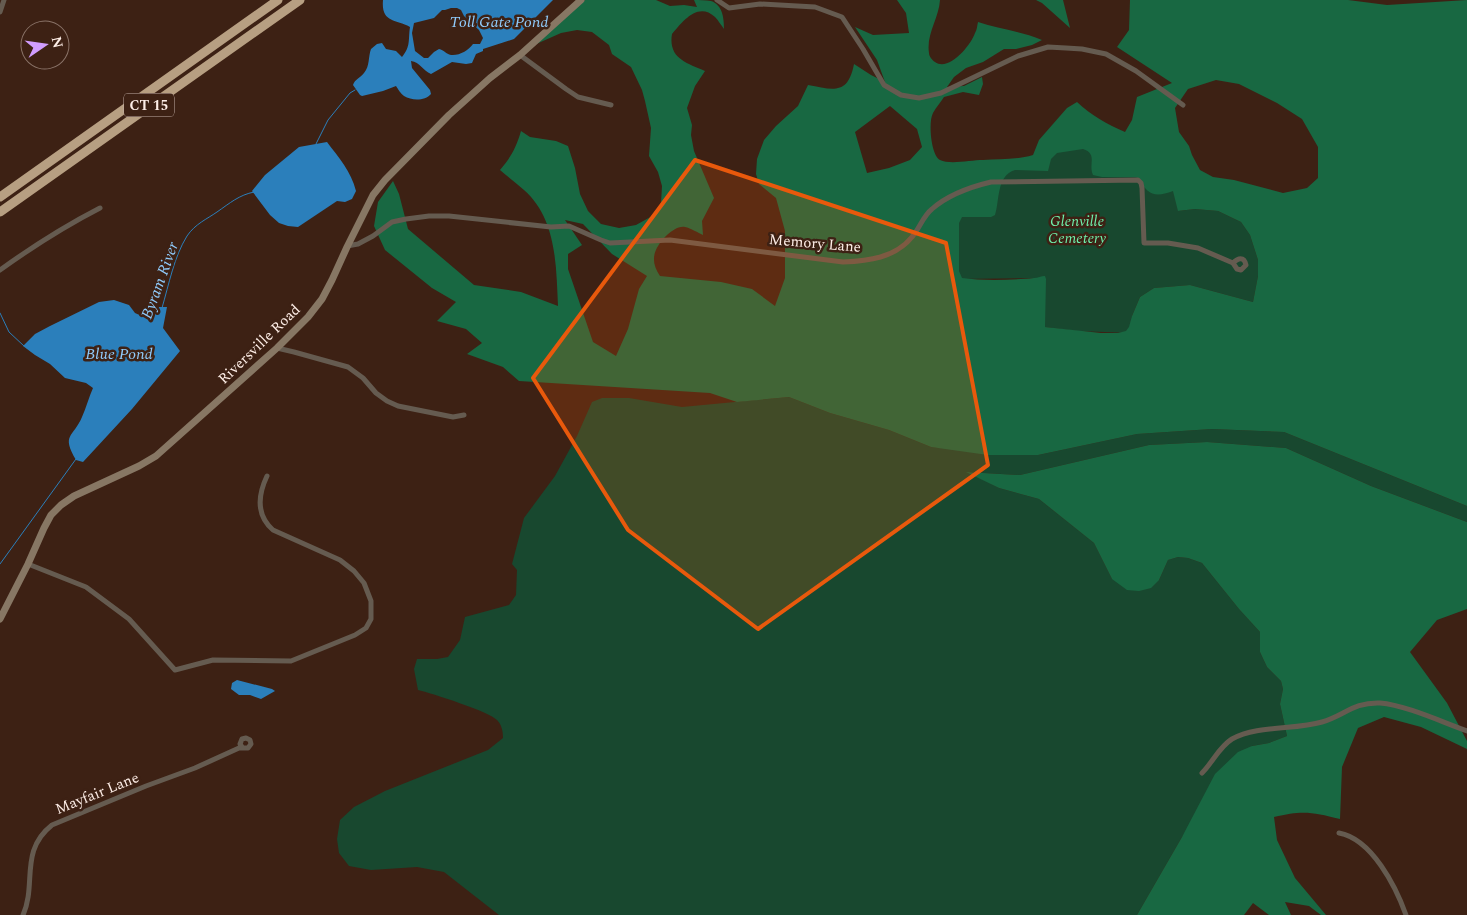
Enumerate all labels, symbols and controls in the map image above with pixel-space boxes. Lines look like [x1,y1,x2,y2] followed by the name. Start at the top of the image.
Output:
[449,10,549,34] water label: Toll Gate Pond
[20,20,70,70] north arrow
[46,34,69,50] text: N
[124,94,174,116] road number: CT 15
[1048,210,1106,250] park label: Glenville Cemetery
[768,228,862,259] street label: Memory Lane
[135,238,185,322] water label: Byram River
[213,299,306,390] street label: Riversville Road
[85,342,153,366] water label: Blue Pond
[52,766,143,821] street label: Mayfair Lane

